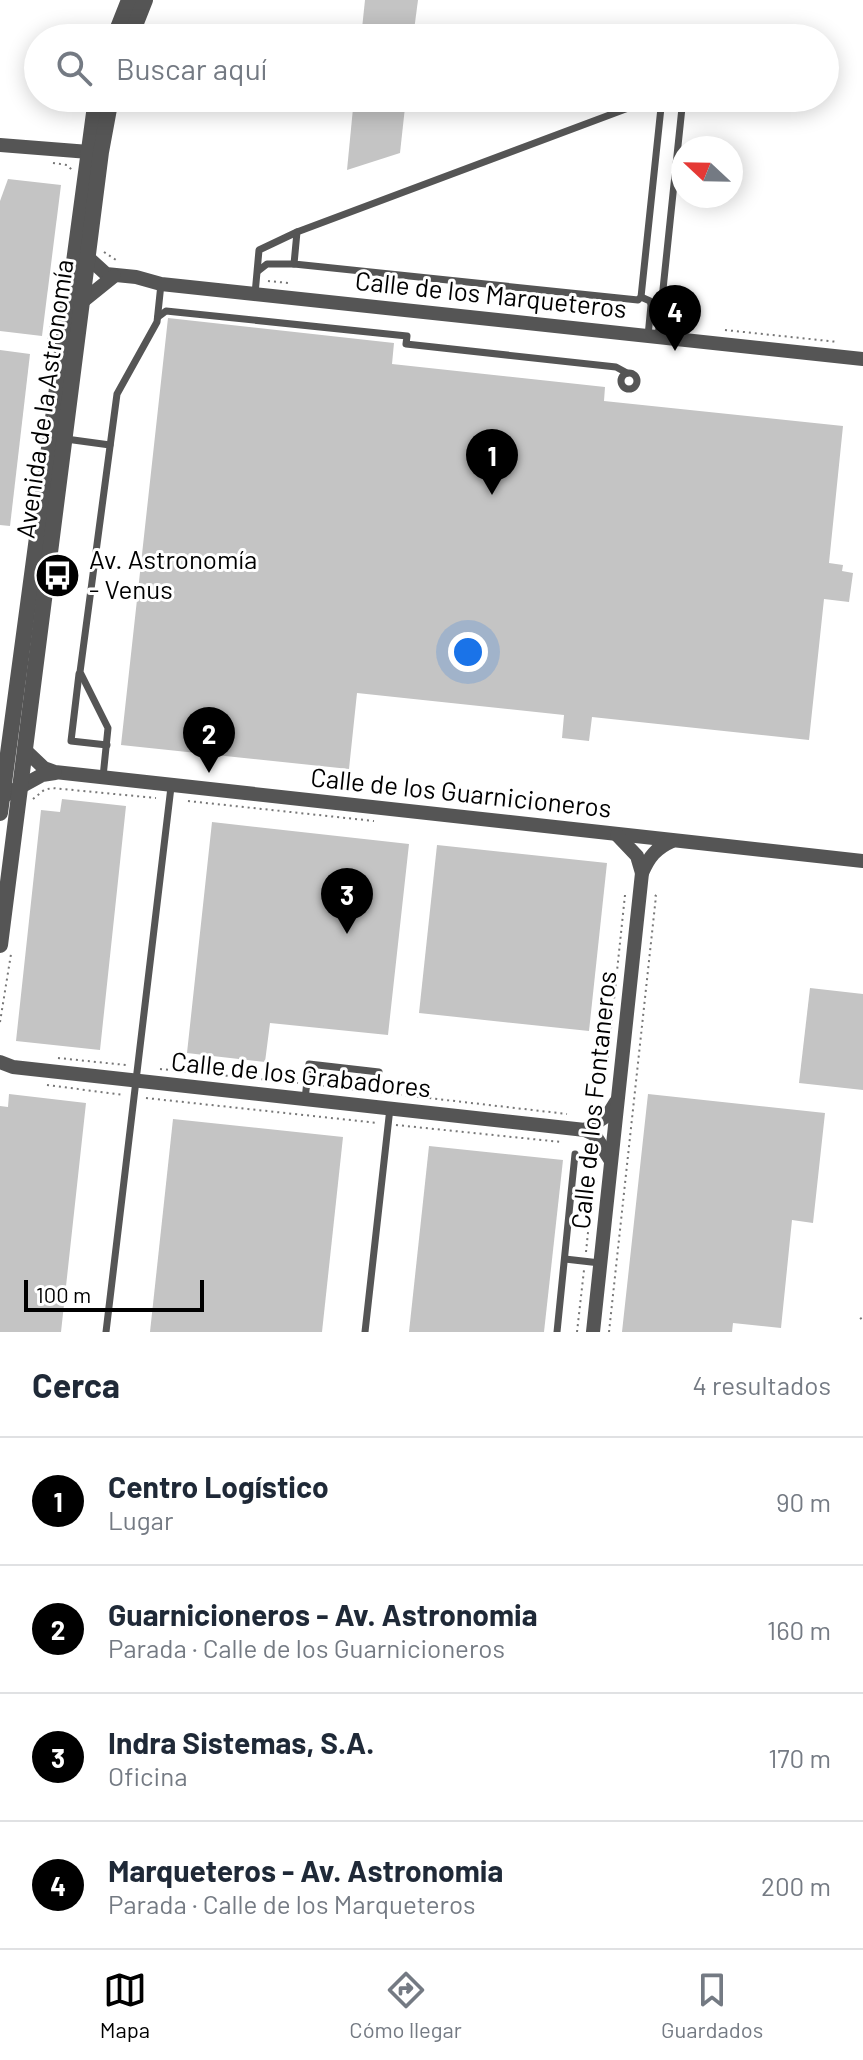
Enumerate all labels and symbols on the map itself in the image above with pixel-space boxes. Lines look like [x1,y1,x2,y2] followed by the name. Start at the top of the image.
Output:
[671,136,743,208] north arrow
[9,257,78,540] street label: Avenida de la Astronomía
[354,264,629,323] street label: Calle de los Marqueteros
[649,285,701,351] pin: 4
[466,429,518,495] pin: 1
[89,543,257,604] place label: Av. Astronomía - Venus
[34,551,82,599] bus stop icon: Av. Astronomía - Venus
[448,632,488,672] your location
[183,707,235,773] pin: 2
[309,760,613,823] street label: Calle de los Guarnicioneros
[321,868,373,934] pin: 3
[564,969,621,1230] street label: Calle de los Fontaneros
[170,1044,433,1103] street label: Calle de los Grabadores
[24,1276,204,1312] scale bar

